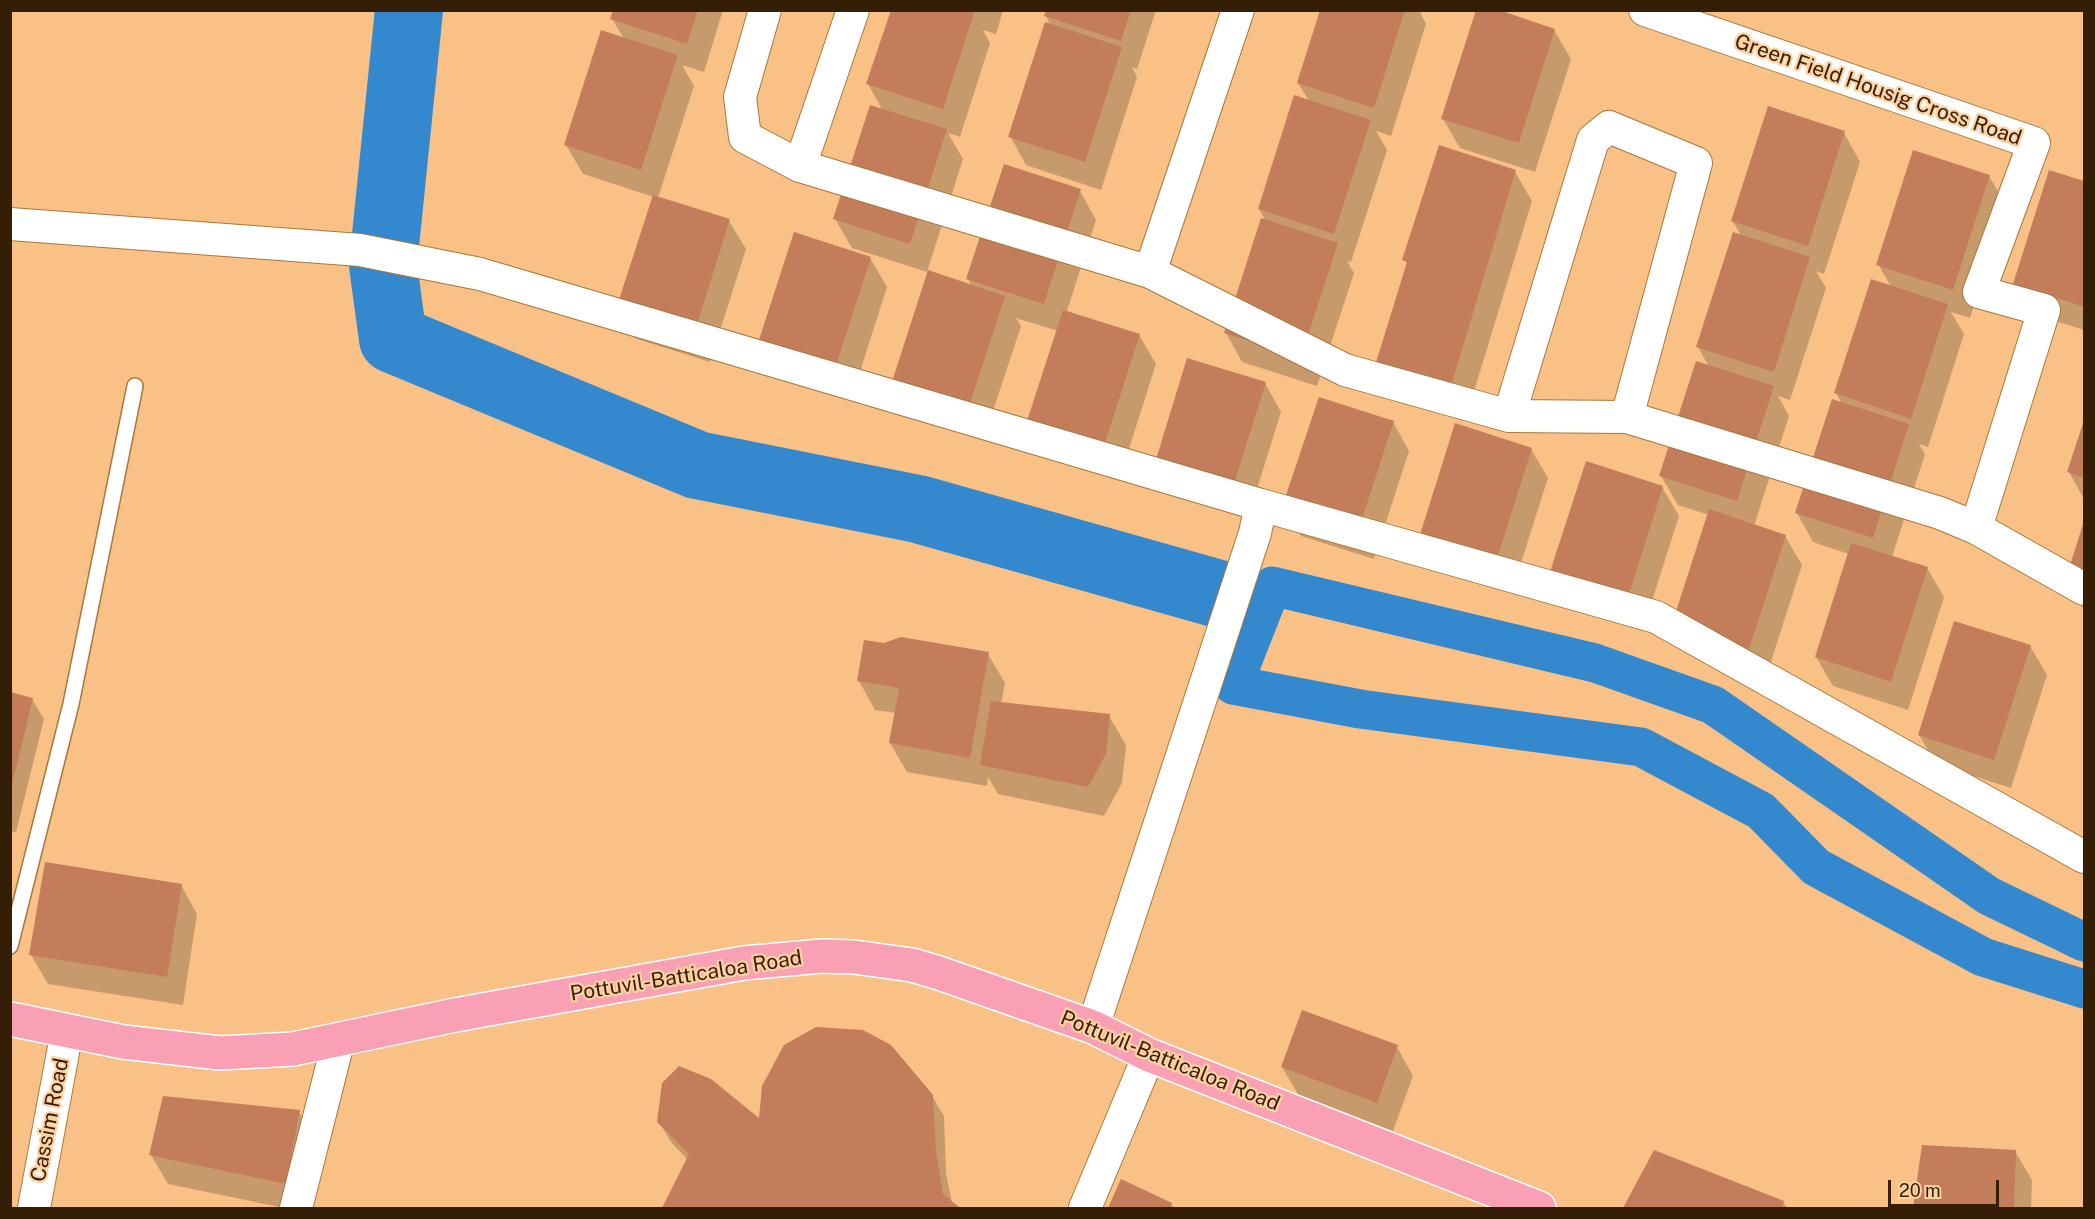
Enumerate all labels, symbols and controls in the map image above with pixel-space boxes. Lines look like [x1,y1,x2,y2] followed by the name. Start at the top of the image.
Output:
[1731,29,2025,151] street label: Green Field Housig Cross Road
[568,945,804,1007] street label: Pottuvil-Batticaloa Road
[1057,1005,1283,1117] street label: Pottuvil-Batticaloa Road
[26,1056,74,1184] street label: Cassim Road
[1891,1168,2002,1206] scale bar
[1899,1180,1941,1201] text: 20 m

